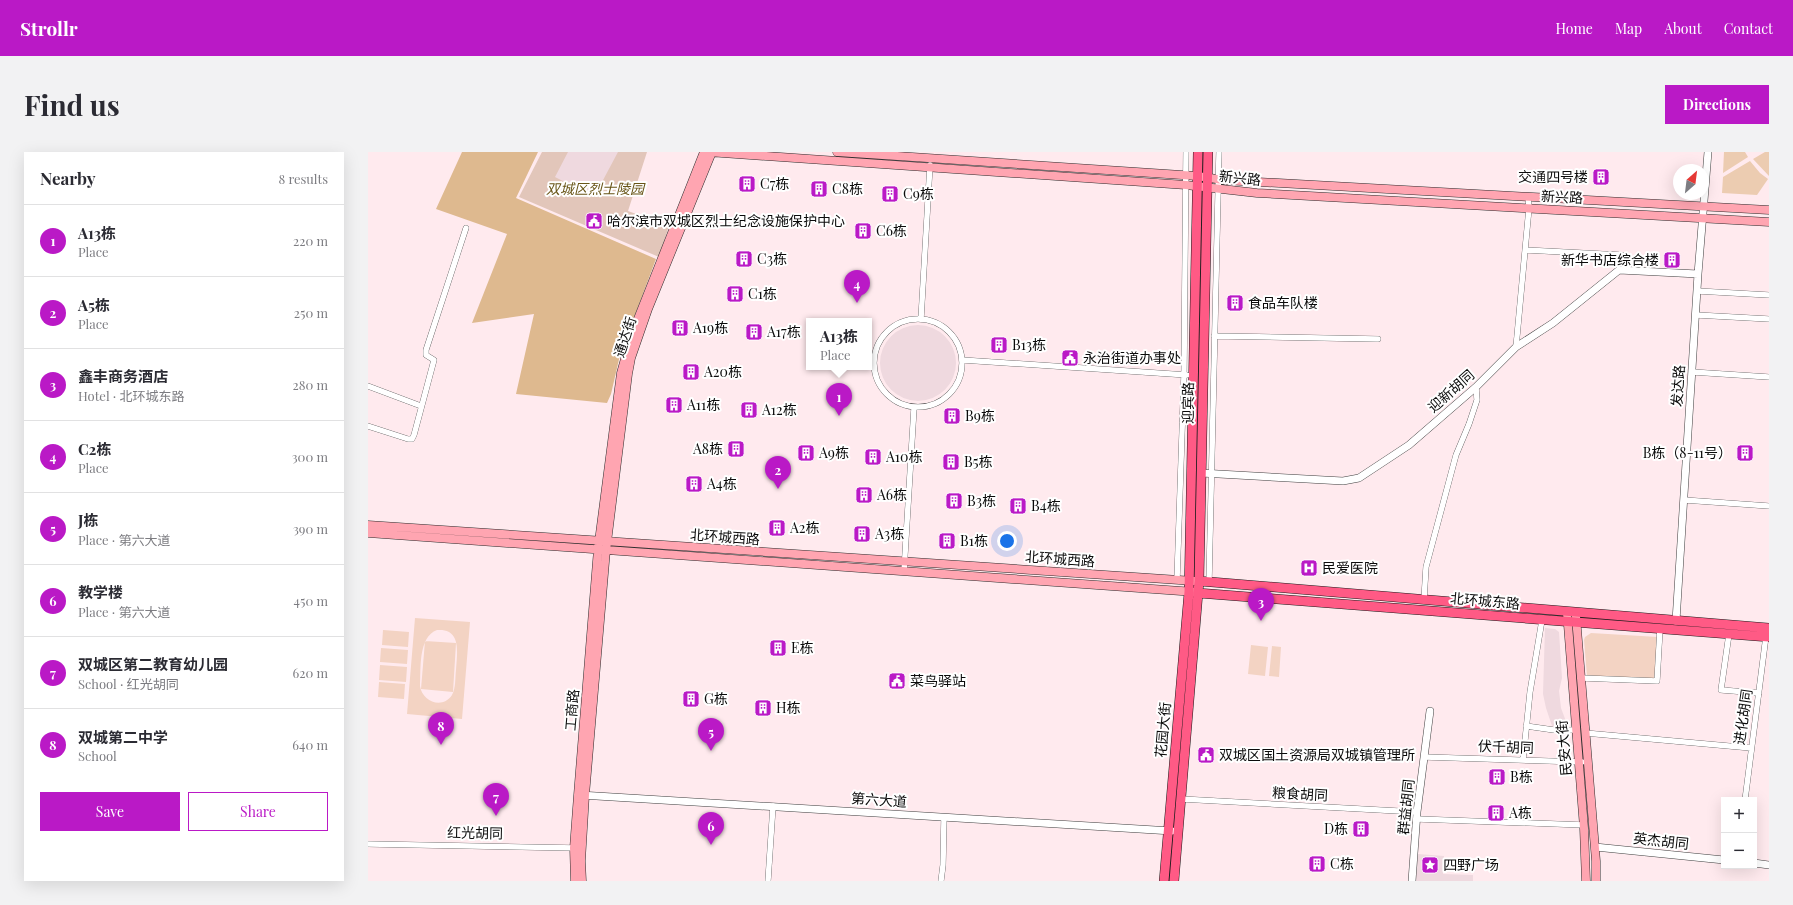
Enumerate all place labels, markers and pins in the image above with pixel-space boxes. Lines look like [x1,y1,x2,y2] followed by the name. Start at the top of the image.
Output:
[1518,167,1588,186] place label: 交通四号楼
[1591,167,1611,187] building icon: 交通四号楼
[737,174,757,194] building icon: C7栋
[760,174,789,193] place label: C7栋
[809,179,829,199] building icon: C8栋
[832,179,863,198] place label: C8栋
[880,184,900,204] building icon: C9栋
[903,184,934,203] place label: C9栋
[584,211,604,231] public building icon: 哈尔滨市双城区烈士纪念设施保护中心
[607,211,845,230] place label: 哈尔滨市双城区烈士纪念设施保护中心
[853,221,873,241] building icon: C6栋
[876,221,907,240] place label: C6栋
[734,249,754,269] building icon: C3栋
[757,249,787,268] place label: C3栋
[1561,250,1659,269] place label: 新华书店综合楼
[1662,250,1682,270] building icon: 新华书店综合楼
[844,270,870,303] pin: 4
[725,284,745,304] building icon: C1栋
[748,284,777,303] place label: C1栋
[1225,293,1245,313] building icon: 食品车队楼
[1248,293,1318,312] place label: 食品车队楼
[670,318,690,338] building icon: A19栋
[692,318,728,337] place label: A19栋
[744,322,764,342] building icon: A17栋
[766,322,801,341] place label: A17栋
[989,335,1009,355] building icon: B13栋
[1012,335,1046,354] place label: B13栋
[1060,348,1080,368] public building icon: 永治街道办事处
[1083,348,1181,367] place label: 永治街道办事处
[681,362,701,382] building icon: A20栋
[703,362,742,381] place label: A20栋
[826,383,852,416] pin: 1
[664,395,684,415] building icon: A11栋
[686,395,720,414] place label: A11栋
[739,400,759,420] building icon: A12栋
[761,400,797,419] place label: A12栋
[942,406,962,426] building icon: B9栋
[965,406,995,425] place label: B9栋
[692,439,723,458] place label: A8栋
[726,439,746,459] building icon: A8栋
[796,443,816,463] building icon: A9栋
[818,443,849,462] place label: A9栋
[1643,443,1732,462] place label: B栋（8-11号）
[1735,443,1755,463] building icon: B栋（8-11号）
[863,447,883,467] building icon: A10栋
[885,447,922,466] place label: A10栋
[941,452,961,472] building icon: B5栋
[964,452,993,471] place label: B5栋
[765,456,791,489] pin: 2
[684,474,704,494] building icon: A4栋
[706,474,737,493] place label: A4栋
[854,485,874,505] building icon: A6栋
[876,485,907,504] place label: A6栋
[944,491,964,511] building icon: B3栋
[967,491,996,510] place label: B3栋
[1008,496,1028,516] building icon: B4栋
[1031,496,1061,515] place label: B4栋
[767,518,787,538] building icon: A2栋
[789,518,820,537] place label: A2栋
[852,524,872,544] building icon: A3栋
[874,524,904,543] place label: A3栋
[937,531,957,551] building icon: B1栋
[960,531,988,550] place label: B1栋
[1299,558,1319,578] hospital icon: 民爱医院
[1322,558,1378,577] place label: 民爱医院
[1248,588,1274,621] pin: 3
[768,638,788,658] building icon: E栋
[791,638,814,657] place label: E栋
[887,671,907,691] public building icon: 菜鸟驿站
[910,671,966,690] place label: 菜鸟驿站
[681,689,701,709] building icon: G栋
[704,689,728,708] place label: G栋
[753,698,773,718] building icon: H栋
[776,698,801,717] place label: H栋
[428,712,454,745] pin: 8
[698,718,724,751] pin: 5
[1196,745,1216,765] public building icon: 双城区国土资源局双城镇管理所
[1219,745,1415,764] place label: 双城区国土资源局双城镇管理所
[1487,767,1507,787] building icon: B栋
[1510,767,1533,786] place label: B栋
[483,783,509,816] pin: 7
[1486,803,1506,823] building icon: A栋
[1508,803,1532,822] place label: A栋
[698,812,724,845] pin: 6
[1324,819,1348,838] place label: D栋
[1351,819,1371,839] building icon: D栋
[1307,854,1327,874] building icon: C栋
[1330,854,1354,873] place label: C栋
[1420,855,1440,875] place icon: 四野广场
[1443,855,1499,874] place label: 四野广场

